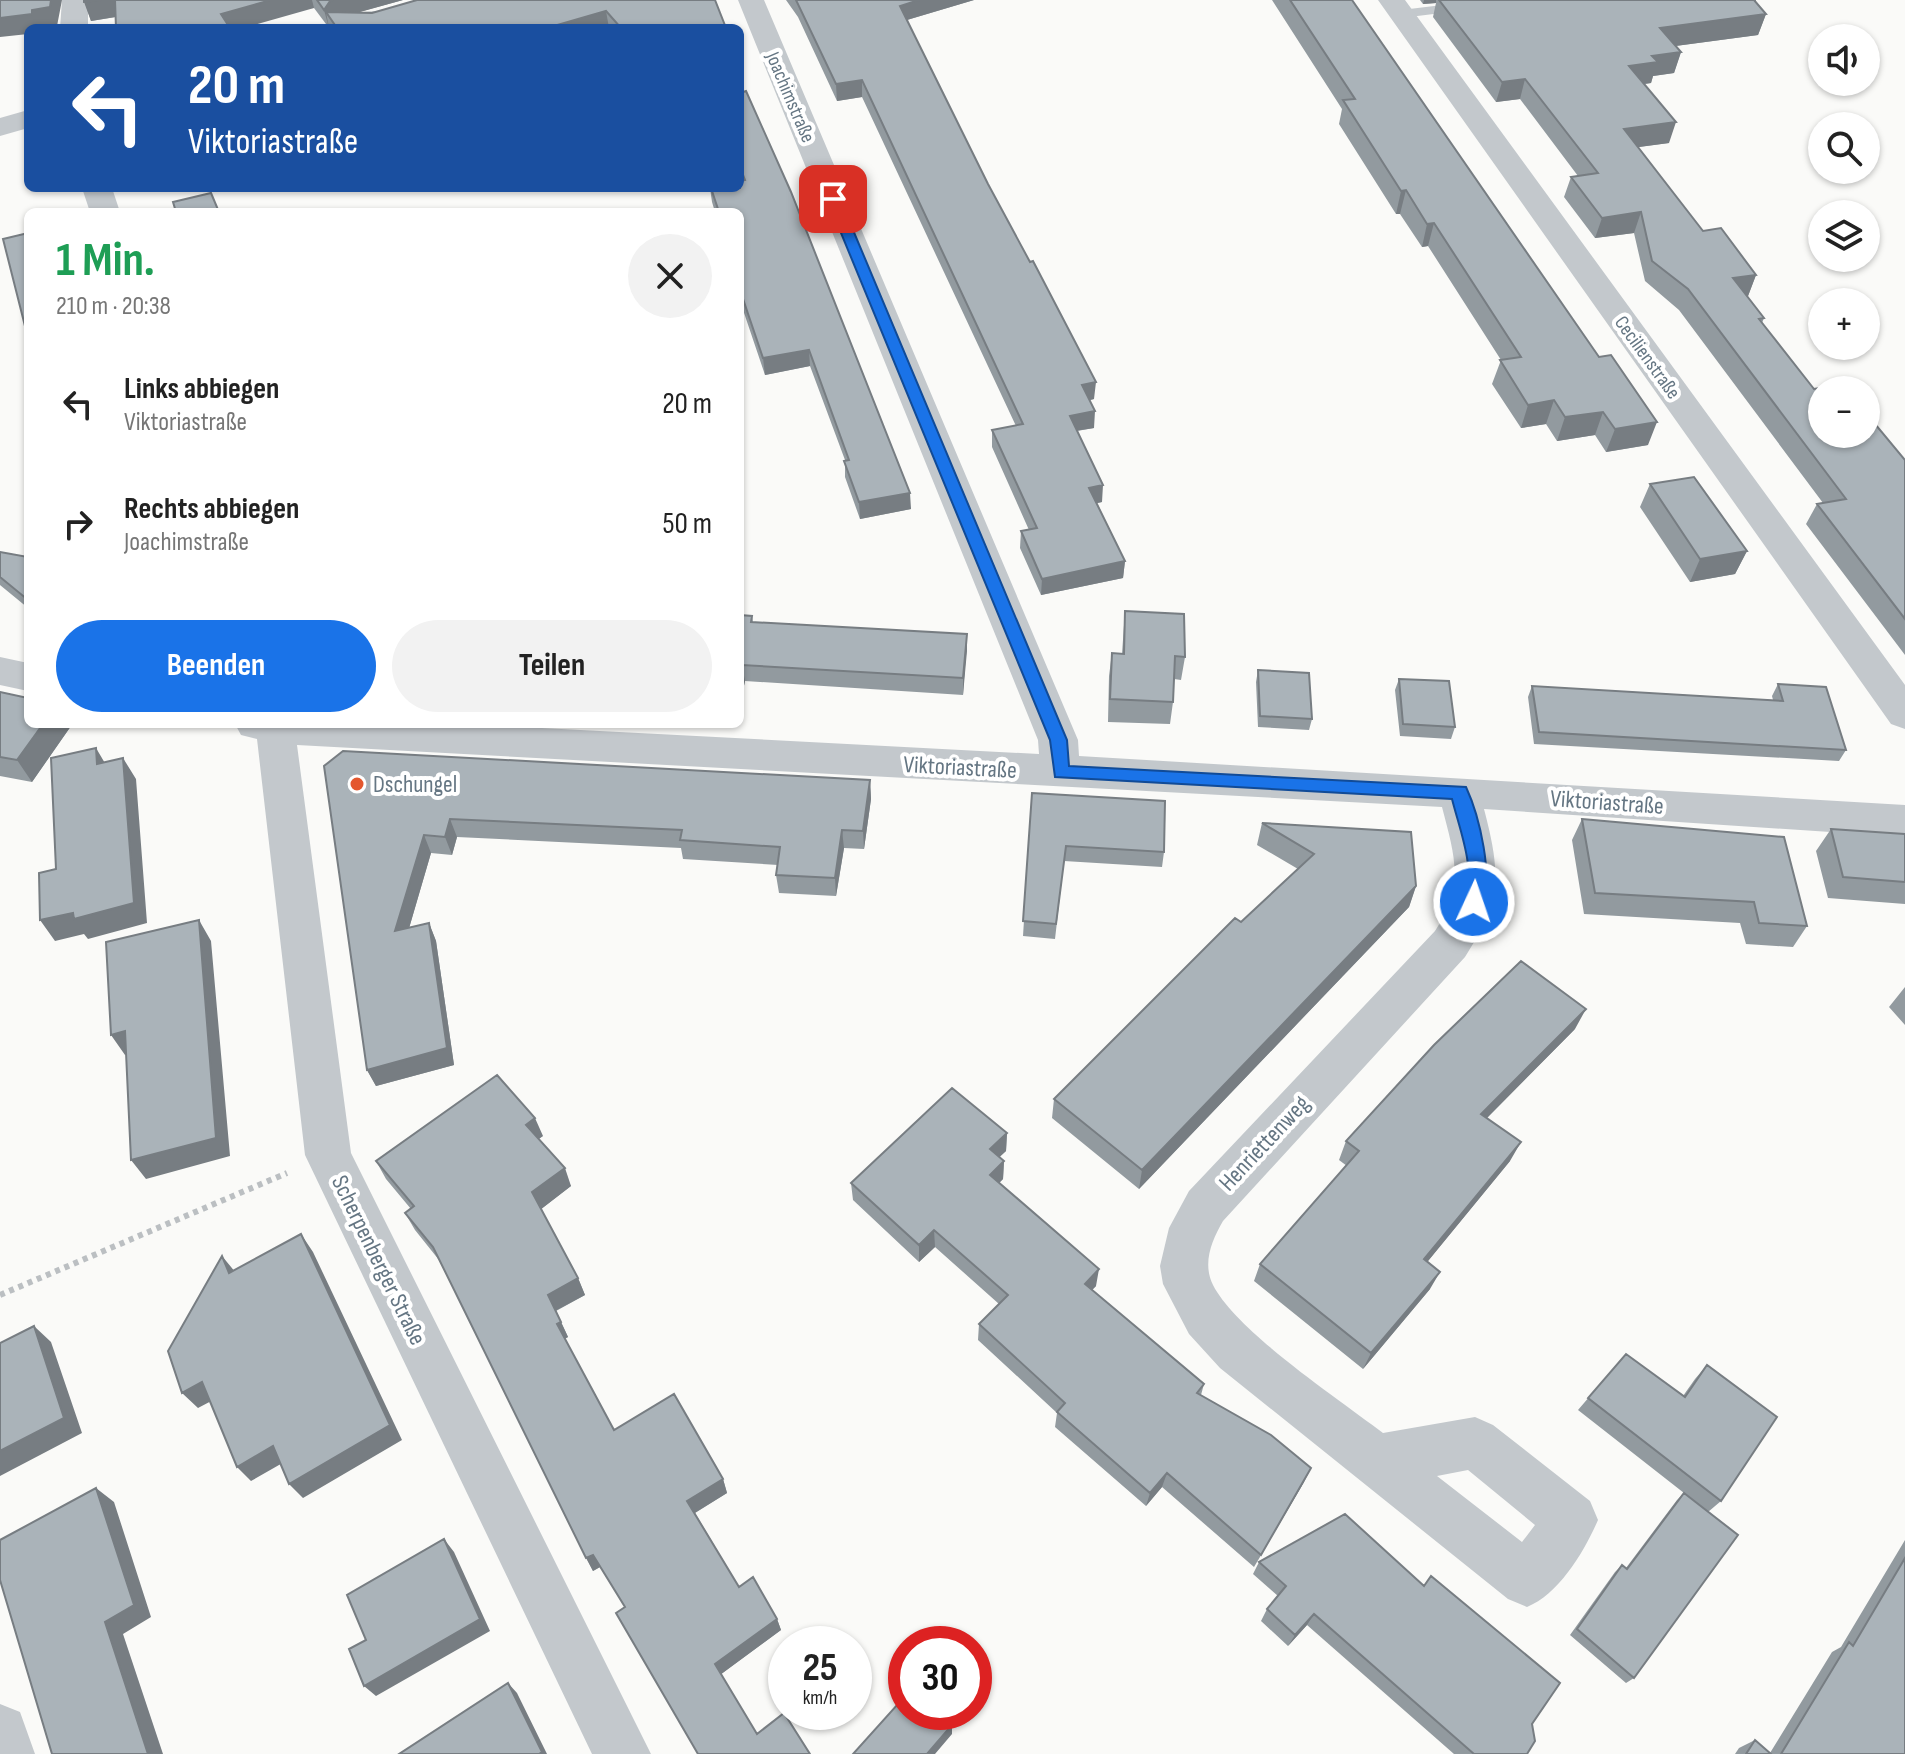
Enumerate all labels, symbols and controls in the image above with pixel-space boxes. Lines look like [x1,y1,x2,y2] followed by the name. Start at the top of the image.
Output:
[1808,24,1880,448] map controls
[1808,24,1880,96] button: sound
[760,48,820,146] street label: Joachimstraße
[188,53,285,120] text: 20 m
[56,56,160,160] icon: left
[1808,112,1880,184] button: search
[188,121,358,164] text: Viktoriastraße
[799,165,867,233] pin
[811,177,855,221] icon: arrive
[1808,200,1880,272] button: layers
[56,232,155,289] text: 1 Min.
[628,234,712,318] button: close
[1808,288,1880,360] button: +
[56,291,171,322] text: 210 m · 20:38
[1609,311,1685,404] street label: Cecilienstraße
[124,371,279,407] text: Links abbiegen
[1808,376,1880,448] button: −
[56,382,100,426] icon: left
[662,386,712,422] text: 20 m
[124,407,247,438] text: Viktoriastraße
[124,491,299,527] text: Rechts abbiegen
[56,502,100,546] icon: right
[663,506,712,542] text: 50 m
[124,527,249,558] text: Joachimstraße
[56,620,376,712] button: Beenden
[392,620,712,712] button: Teilen
[903,750,1017,785] street label: Viktoriastraße
[373,770,457,799] place label: Dschungel
[348,775,366,793] marker: Dschungel
[1549,784,1665,821] street label: Viktoriastraße
[1432,860,1516,944] position arrow
[1213,1090,1316,1197] street label: Henriettenweg
[325,1171,432,1350] street label: Scherpenberger Straße
[888,1626,992,1730] speed limit sign: 30
[802,1644,838,1692] text: 25
[803,1686,837,1710] text: km/h

